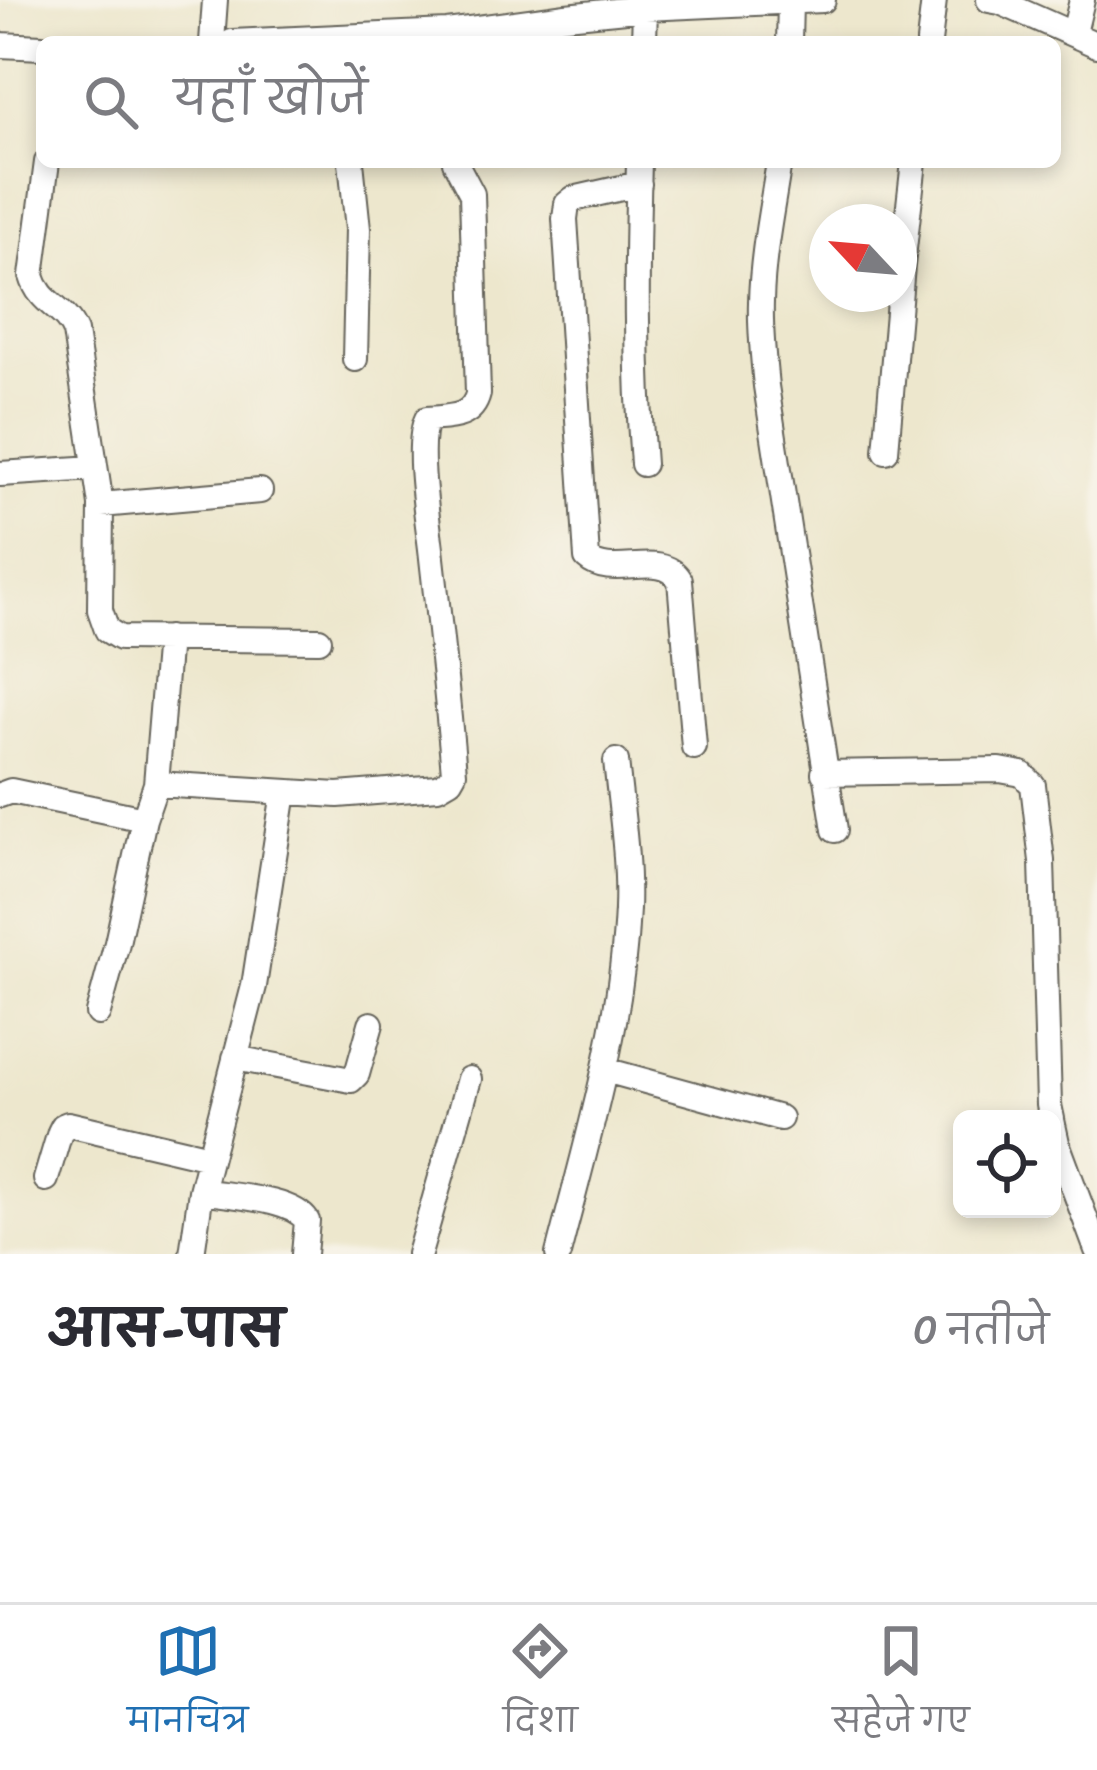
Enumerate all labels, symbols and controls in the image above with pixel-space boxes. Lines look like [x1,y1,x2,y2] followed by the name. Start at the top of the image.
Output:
[36,36,1061,168] search box
[174,59,368,139] text: यहाँ खोजें
[78,69,144,135] icon: search
[809,204,917,312] north arrow
[953,1110,1061,1218] map controls
[953,1110,1061,1218] button: locate
[48,1284,284,1374] text: आस-पास
[913,1295,1049,1364] text: 0 नतीजे
[127,1618,248,1757] tab: मानचित्र
[503,1618,578,1757] tab: दिशा
[832,1618,970,1757] tab: सहेजे गए

